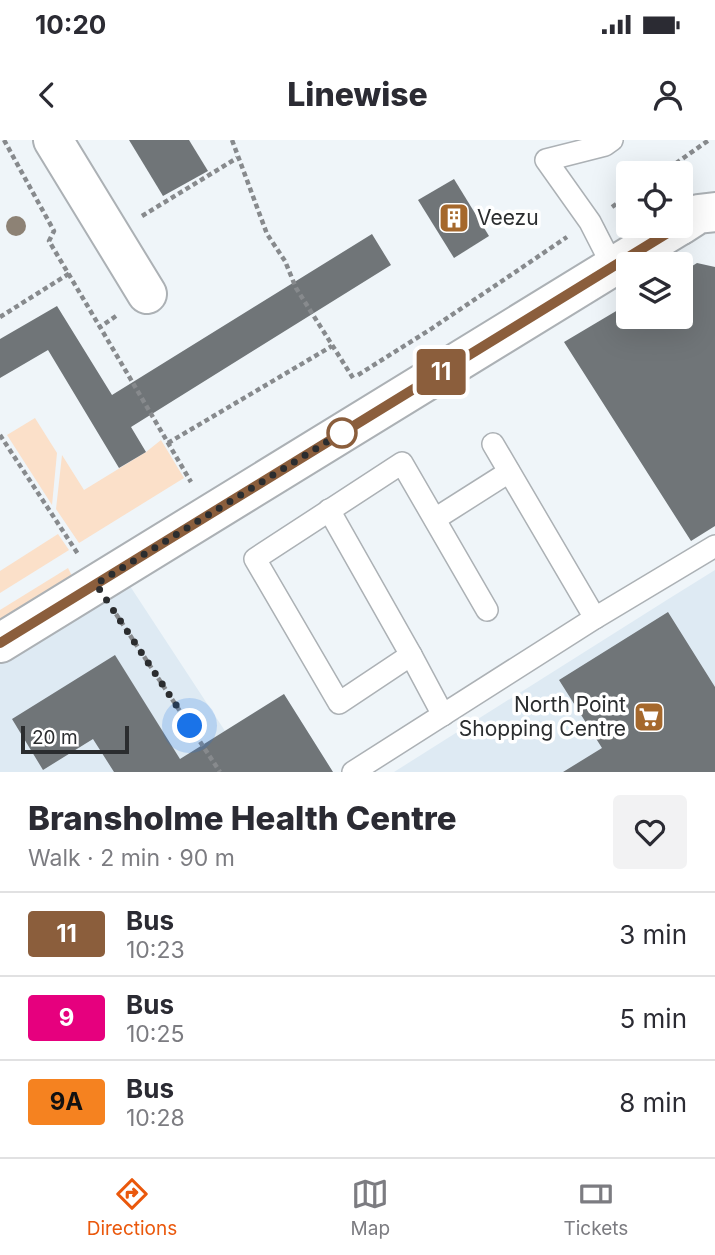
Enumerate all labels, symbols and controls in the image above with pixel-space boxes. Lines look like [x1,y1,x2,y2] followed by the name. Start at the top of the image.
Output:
[35,9,106,40] text: 10:20
[287,75,428,114] text: Linewise
[28,76,66,114] icon: back
[649,76,687,114] icon: person
[616,161,693,329] map controls
[616,161,693,238] button: locate
[437,201,471,235] building icon: Veezu
[477,205,539,230] place label: Veezu
[616,252,693,329] button: layers
[410,349,472,395] line badge: 11
[431,357,451,386] text: 11
[327,418,357,448] unlabelled marker
[459,692,626,741] place label: North Point Shopping Centre
[632,700,666,734] supermarket icon: North Point Shopping Centre
[172,708,207,743] your location
[21,723,130,755] scale bar
[32,726,78,749] text: 20 m
[613,795,687,869] button: heart
[28,798,457,838] text: Bransholme Health Centre
[28,844,235,872] text: Walk · 2 min · 90 m
[126,905,174,936] text: Bus
[56,919,77,948] text: 11
[619,919,687,950] text: 3 min
[126,936,185,964] text: 10:23
[126,989,174,1020] text: Bus
[59,1003,74,1032] text: 9
[619,1003,687,1034] text: 5 min
[126,1020,185,1048] text: 10:25
[126,1073,174,1104] text: Bus
[50,1087,83,1116] text: 9A
[619,1087,687,1118] text: 8 min
[126,1104,185,1132] text: 10:28
[87,1175,177,1240] tab: Directions
[351,1175,390,1240] tab: Map
[563,1175,628,1240] tab: Tickets

